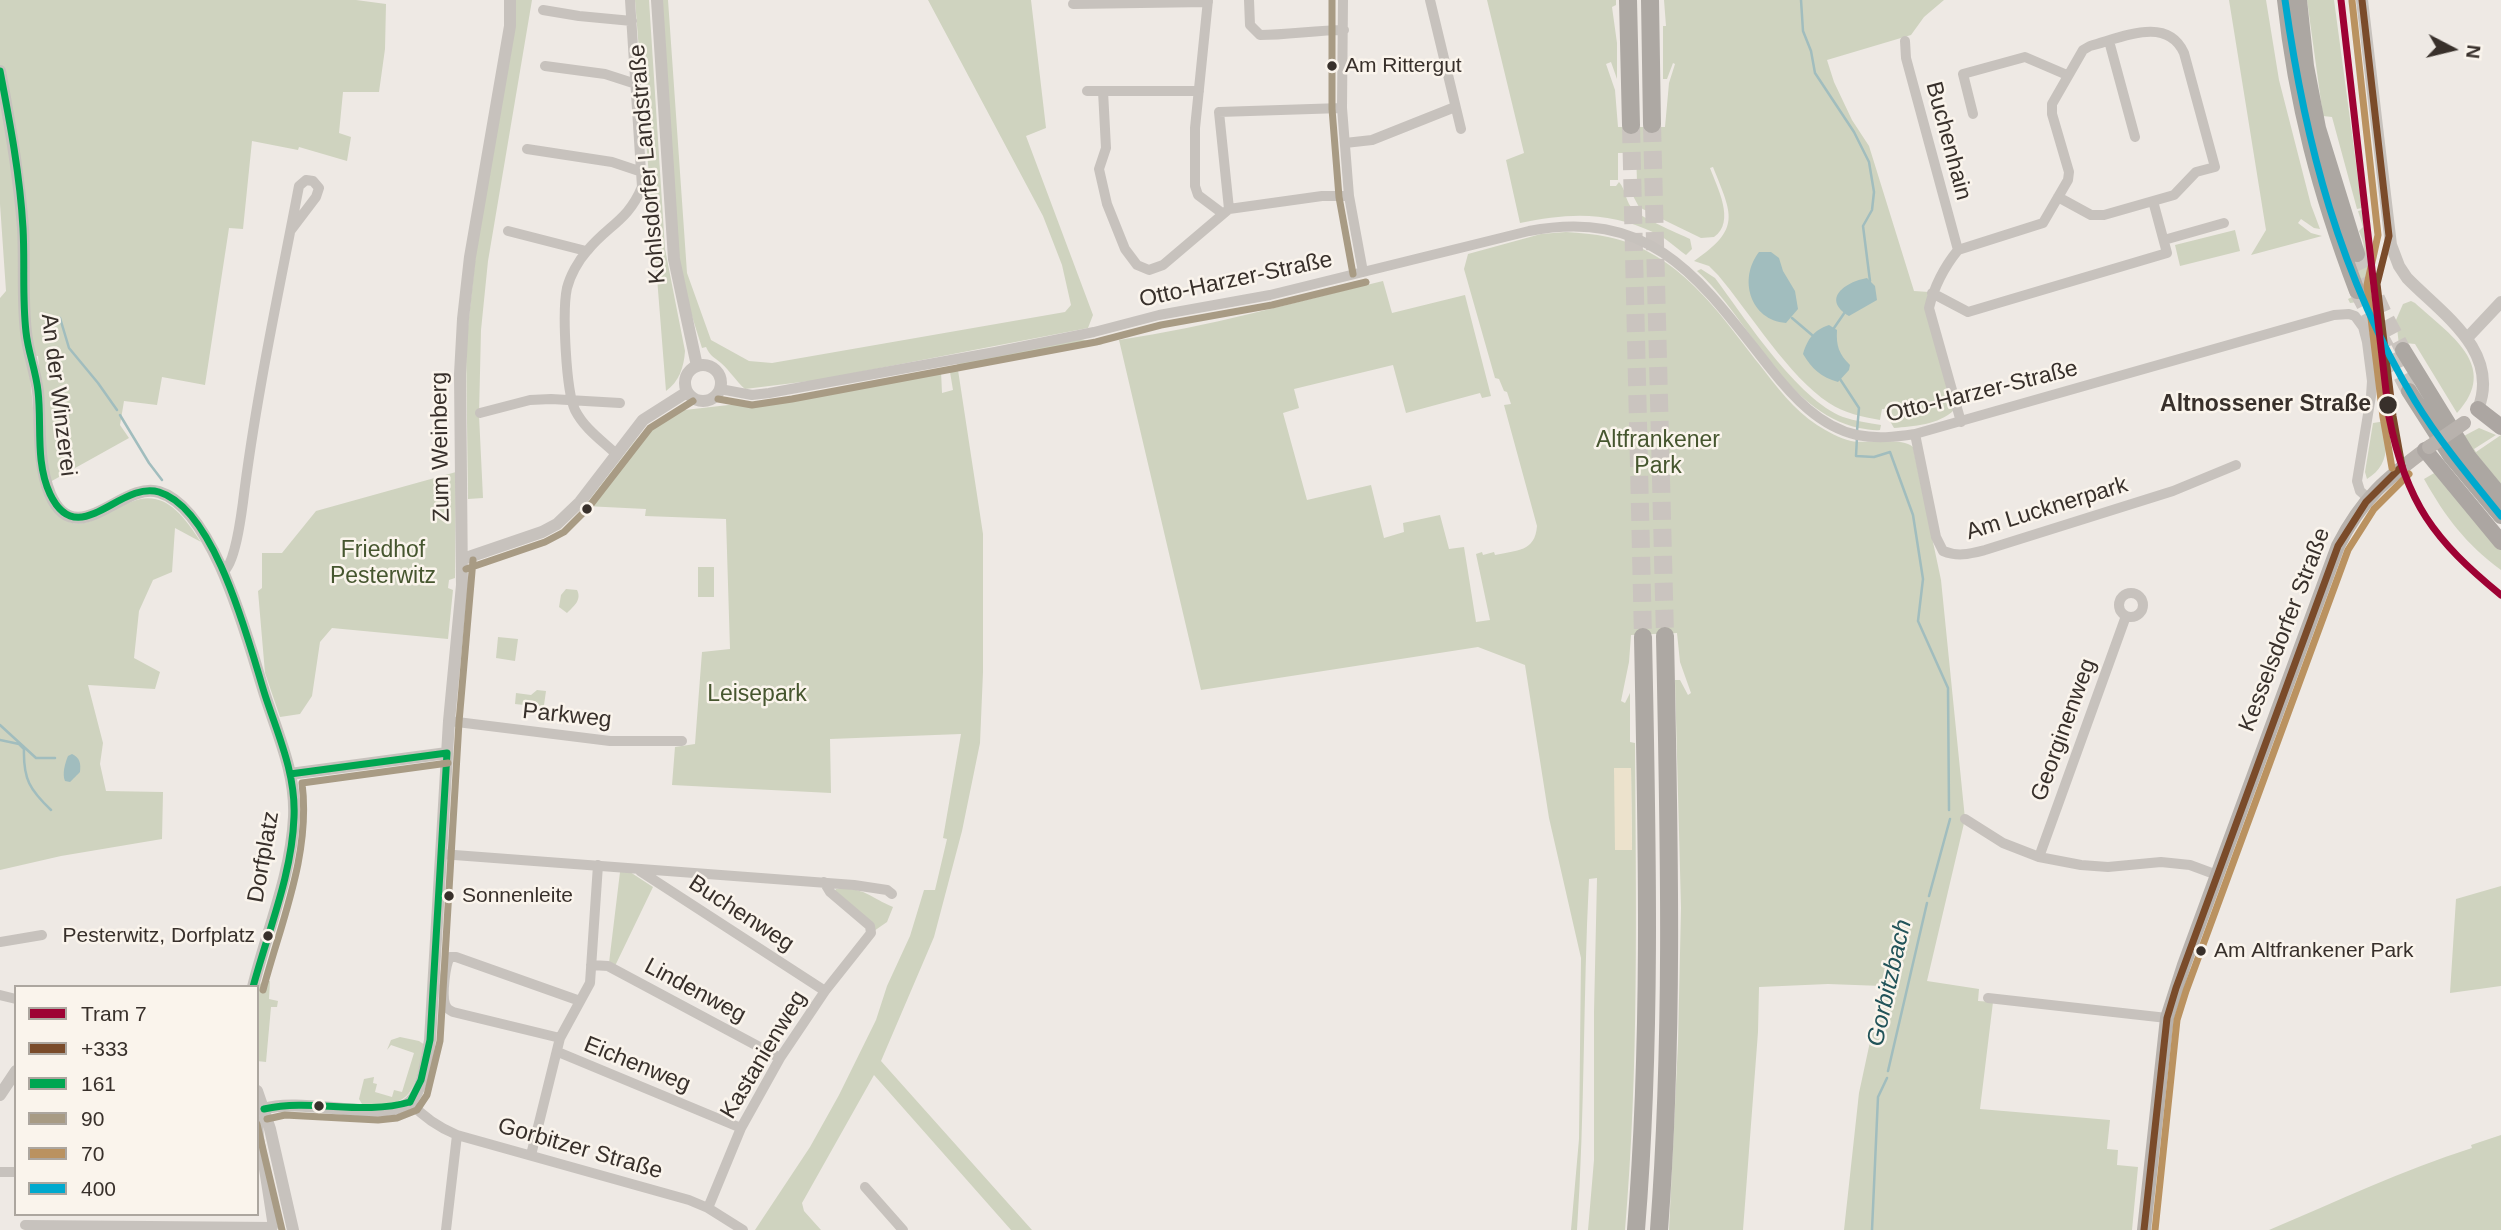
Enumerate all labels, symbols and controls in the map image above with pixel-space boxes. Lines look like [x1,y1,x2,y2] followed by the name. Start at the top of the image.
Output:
[2417,14,2487,84] north arrow
[624,43,672,285] street label: Kohlsdorfer Landstraße
[2462,44,2485,60] text: N
[1345,53,1462,79] place label: Am Rittergut
[1325,59,1339,73] marker: Am Rittergut
[1919,79,1977,203] street label: Buchenhain
[1137,246,1335,314] street label: Otto-Harzer-Straße
[34,312,82,478] street label: An der Winzerei
[1883,355,2081,429] street label: Otto-Harzer-Straße
[426,372,456,522] street label: Zum Weinberg
[2160,391,2371,419] place label: Altnossener Straße
[2377,394,2399,416] marker: Altnossener Straße
[1596,427,1720,481] park label: Altfrankener Park
[1963,471,2131,547] street label: Am Lucknerpark
[580,502,594,516] unlabelled marker
[2233,524,2337,736] street label: Kesselsdorfer Straße
[330,537,436,591] park label: Friedhof Pesterwitz
[2025,655,2103,805] street label: Georginenweg
[707,681,807,709] park label: Leisepark
[521,698,613,734] street label: Parkweg
[242,809,286,905] street label: Dorfplatz
[683,870,799,958] street label: Buchenweg
[462,883,573,909] place label: Sonnenleite
[442,889,456,903] marker: Sonnenleite
[1861,917,1919,1049] water label: Gorbitzbach
[62,923,255,949] place label: Pesterwitz, Dorfplatz
[261,929,275,943] marker: Pesterwitz, Dorfplatz
[2214,938,2414,964] place label: Am Altfrankener Park
[2194,944,2208,958] marker: Am Altfrankener Park
[639,953,751,1029] street label: Lindenweg
[14,985,259,1216] legend
[715,986,813,1124] street label: Kastanienweg
[81,1002,147,1025] text: Tram 7
[580,1031,694,1099] street label: Eichenweg
[81,1037,128,1060] text: +333
[81,1072,116,1095] text: 161
[312,1099,326,1113] unlabelled marker
[81,1107,104,1130] text: 90
[494,1112,666,1186] street label: Gorbitzer Straße
[81,1142,104,1165] text: 70
[81,1177,116,1200] text: 400

